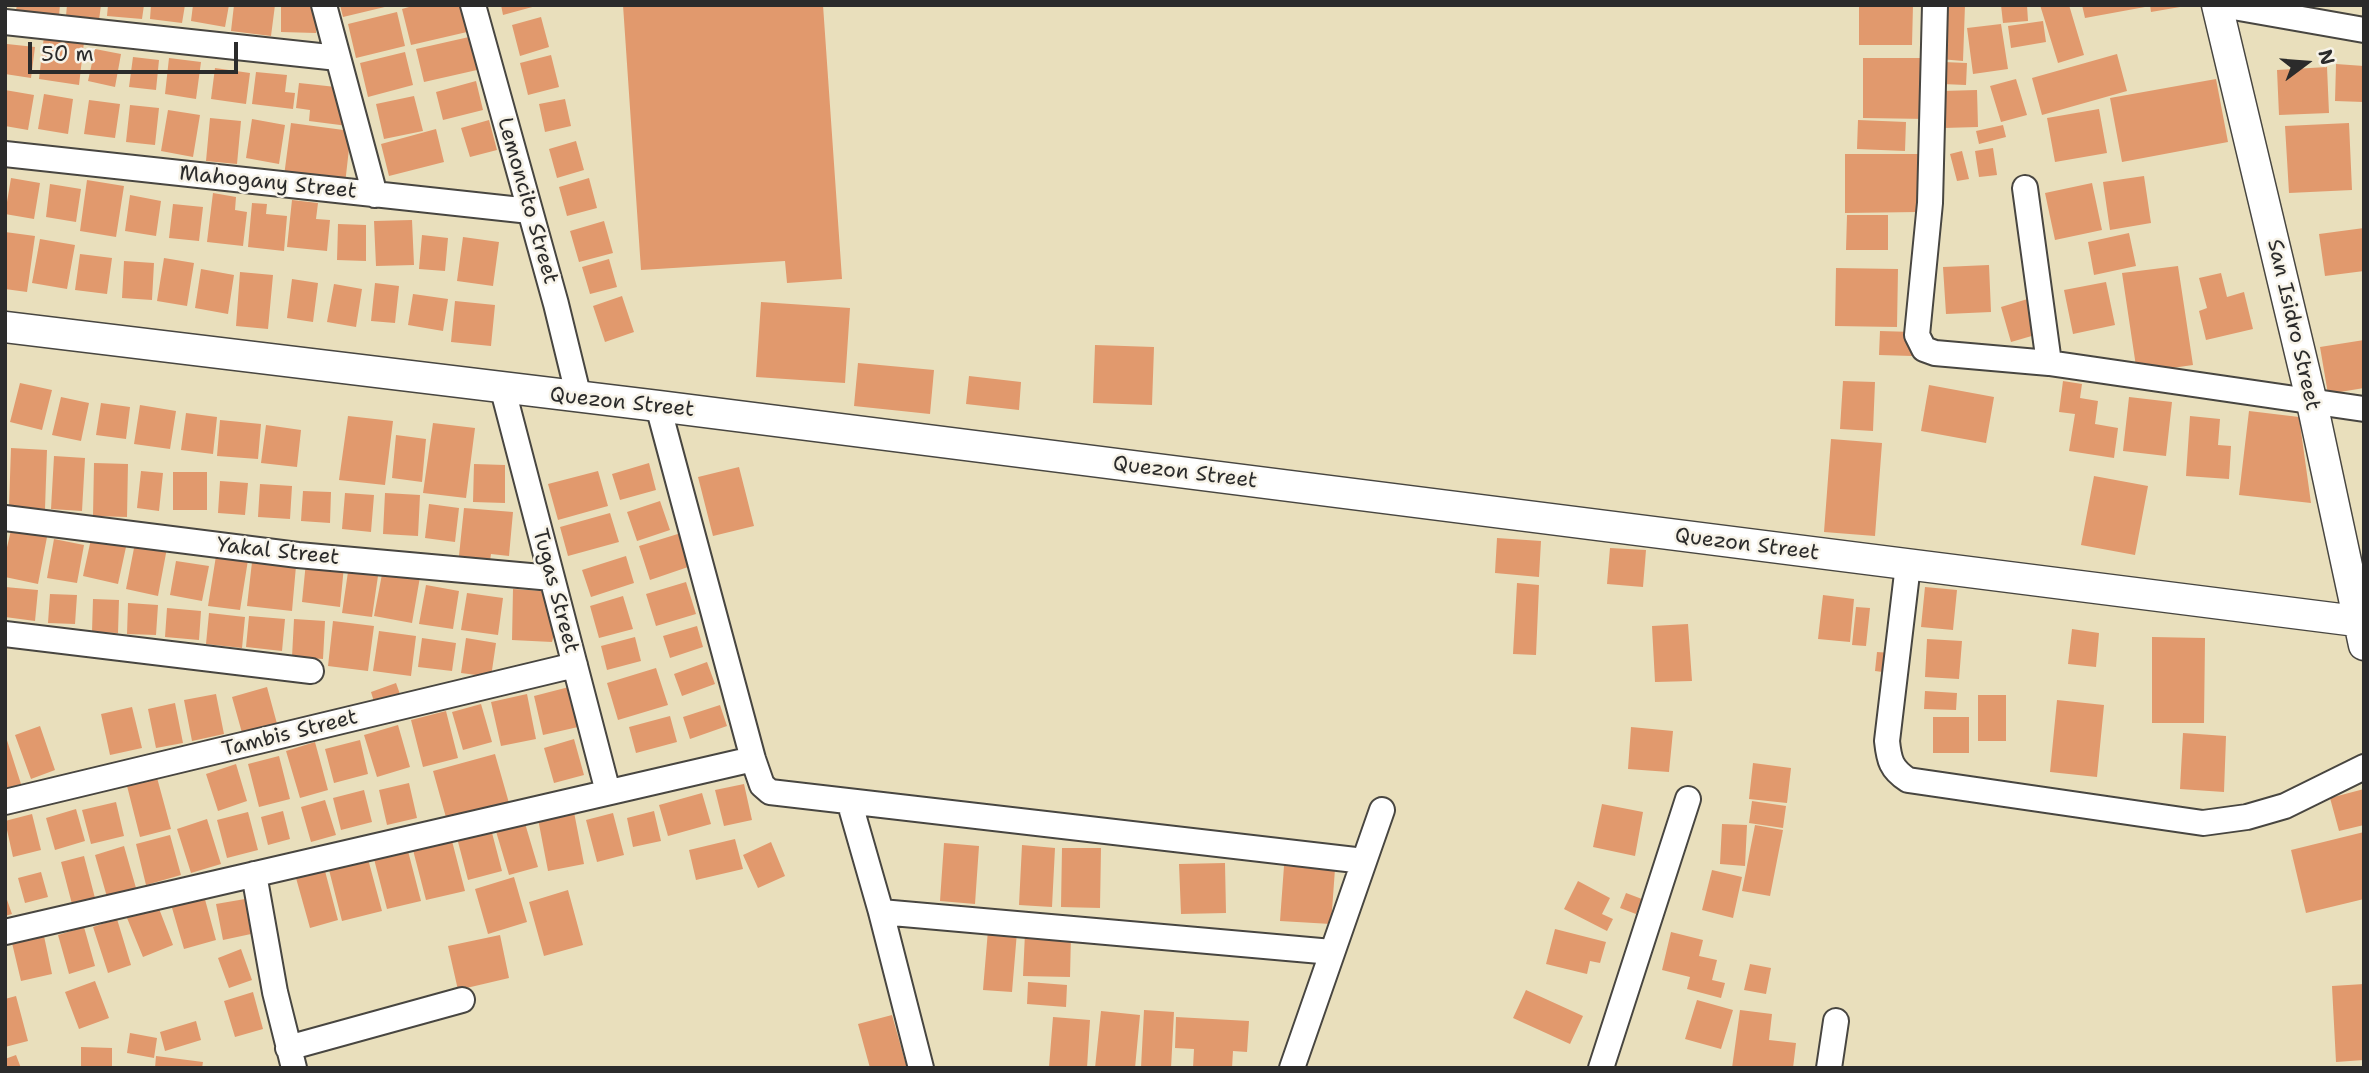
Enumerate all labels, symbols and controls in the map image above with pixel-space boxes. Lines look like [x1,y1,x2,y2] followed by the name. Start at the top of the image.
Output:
[32,28,242,72] scale bar
[2271,28,2341,98] north arrow
[41,40,94,68] text: 50 m
[2313,46,2341,68] text: N
[491,115,563,287] street label: Lemoncito Street
[178,161,358,205] street label: Mahogany Street
[2261,237,2325,413] street label: San Isidro Street
[549,383,695,423] street label: Quezon Street
[1111,452,1259,494] street label: Quezon Street
[1673,524,1821,566] street label: Quezon Street
[526,526,584,656] street label: Tugas Street
[216,533,340,571] street label: Yakal Street
[220,705,360,763] street label: Tambis Street

